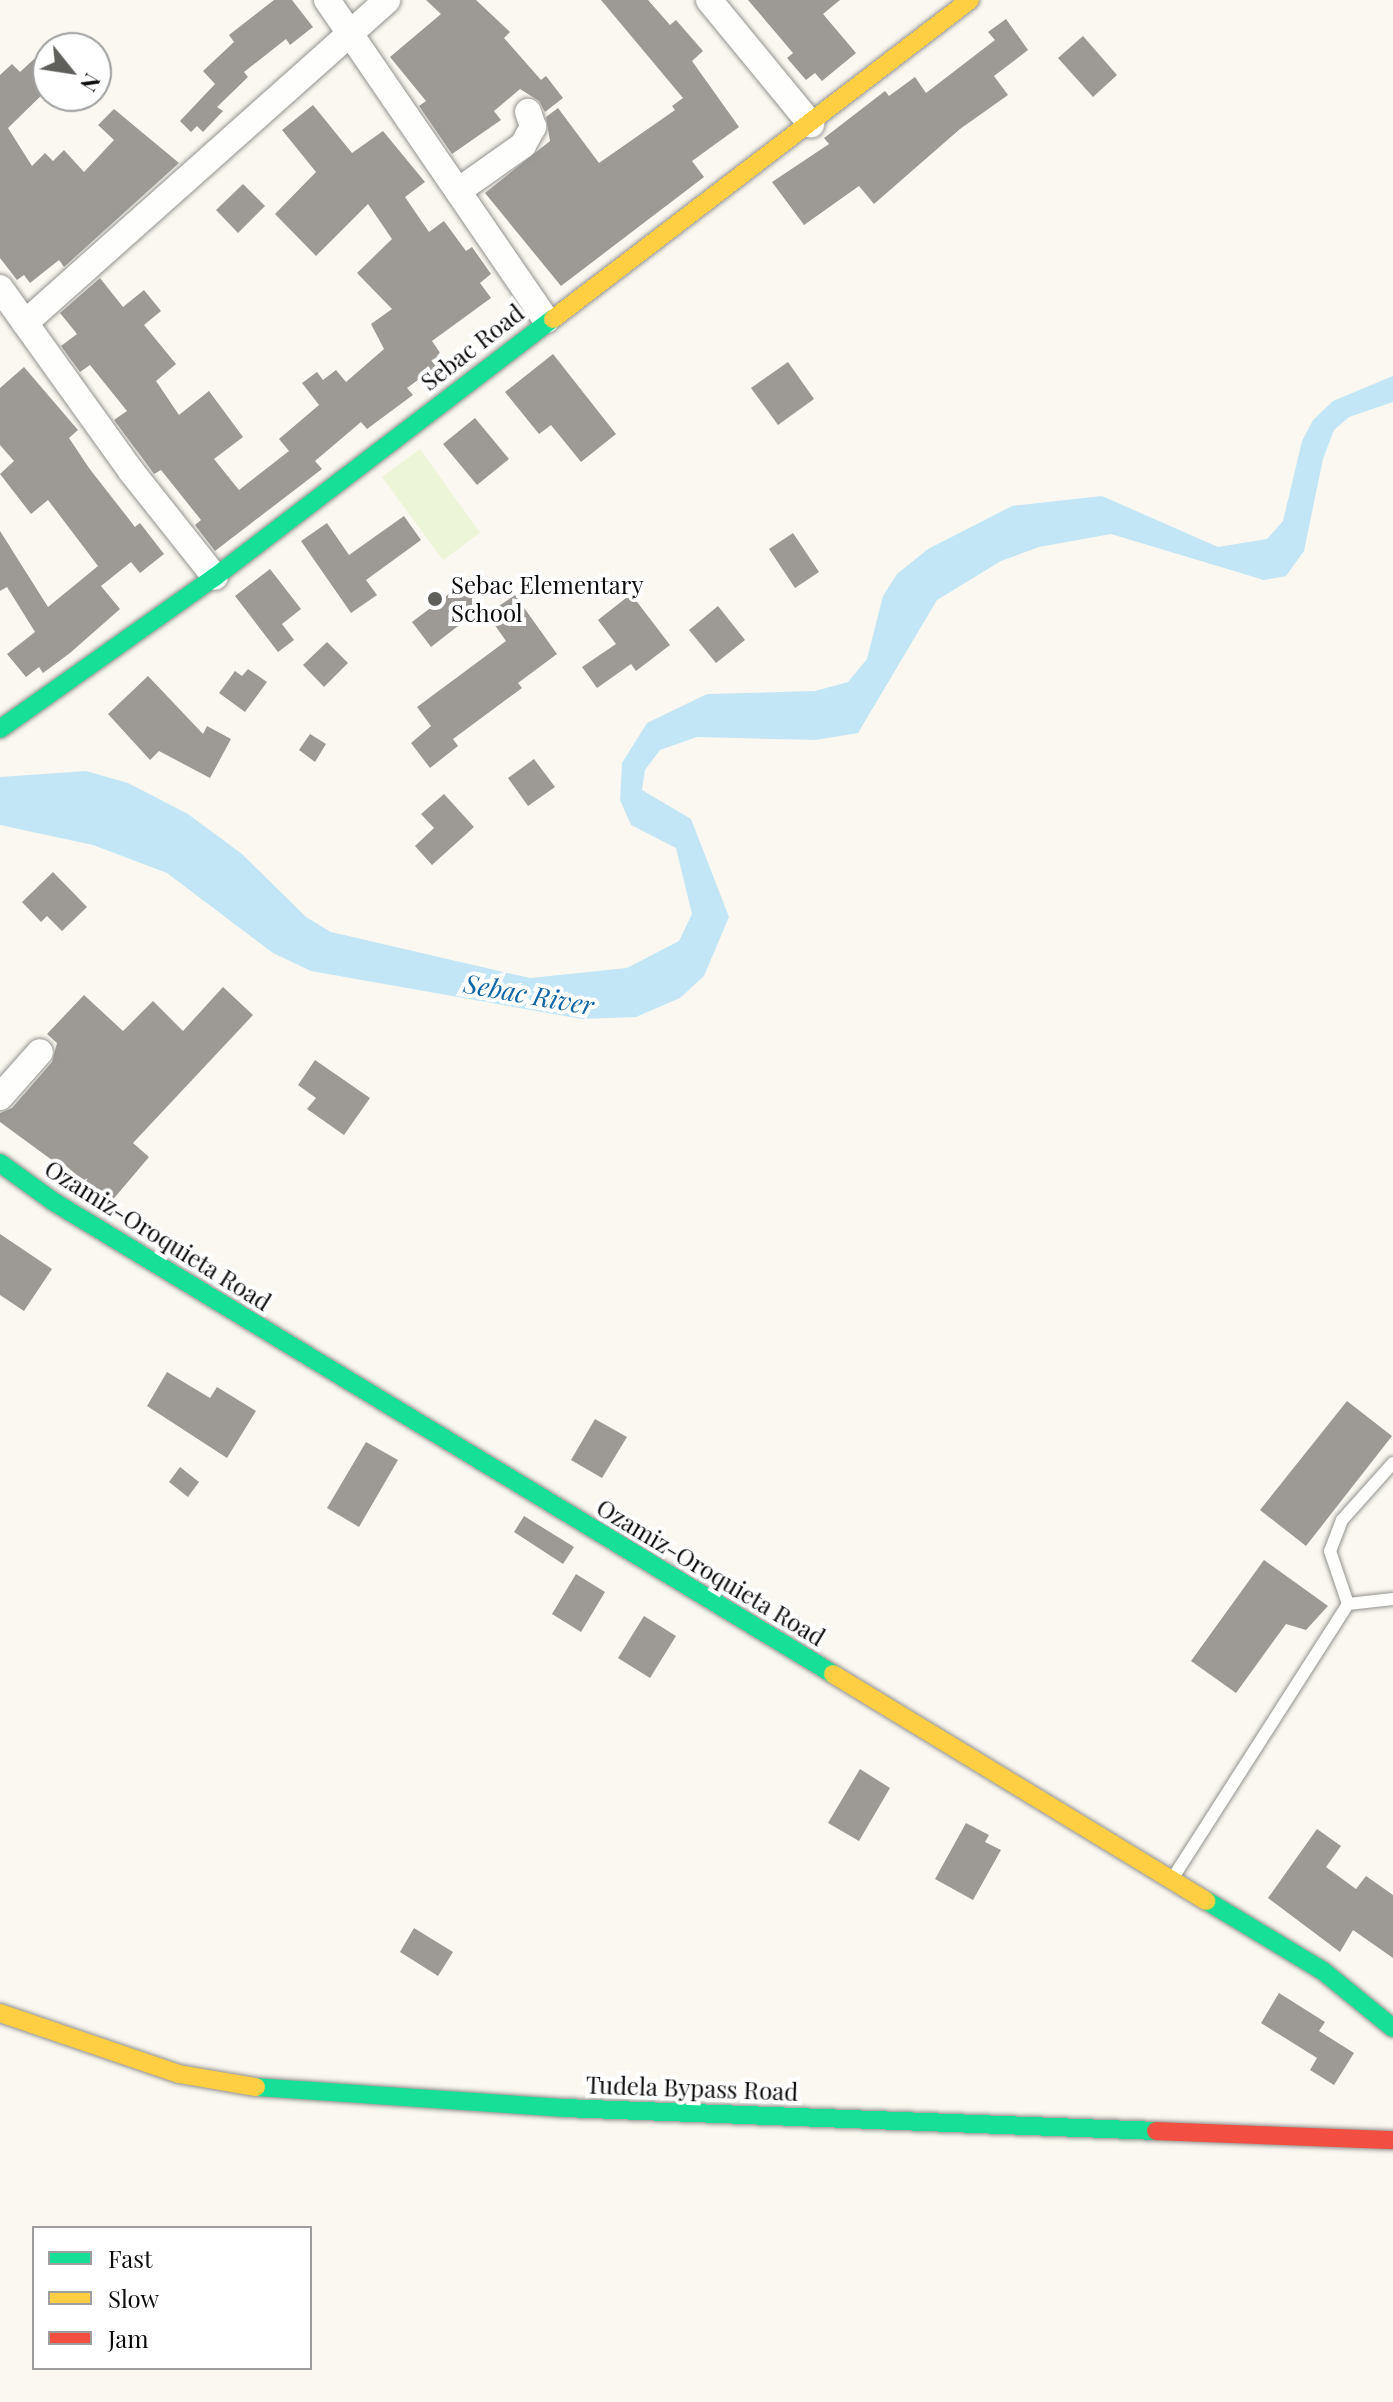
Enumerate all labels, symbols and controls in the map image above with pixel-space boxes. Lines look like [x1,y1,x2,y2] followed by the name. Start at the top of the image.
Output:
[32,32,112,112] north arrow
[74,69,108,97] text: N
[415,298,529,396] street label: Sebac Road
[451,571,644,627] place label: Sebac Elementary School
[426,590,444,608] marker: Sebac Elementary School
[462,967,596,1021] water label: Sebac River
[40,1154,276,1316] street label: Ozamiz-Oroquieta Road
[592,1492,830,1652] street label: Ozamiz-Oroquieta Road
[585,2070,799,2106] street label: Tudela Bypass Road
[32,2226,312,2370] legend
[108,2242,153,2274] text: Fast
[108,2282,159,2314] text: Slow
[108,2322,149,2354] text: Jam

